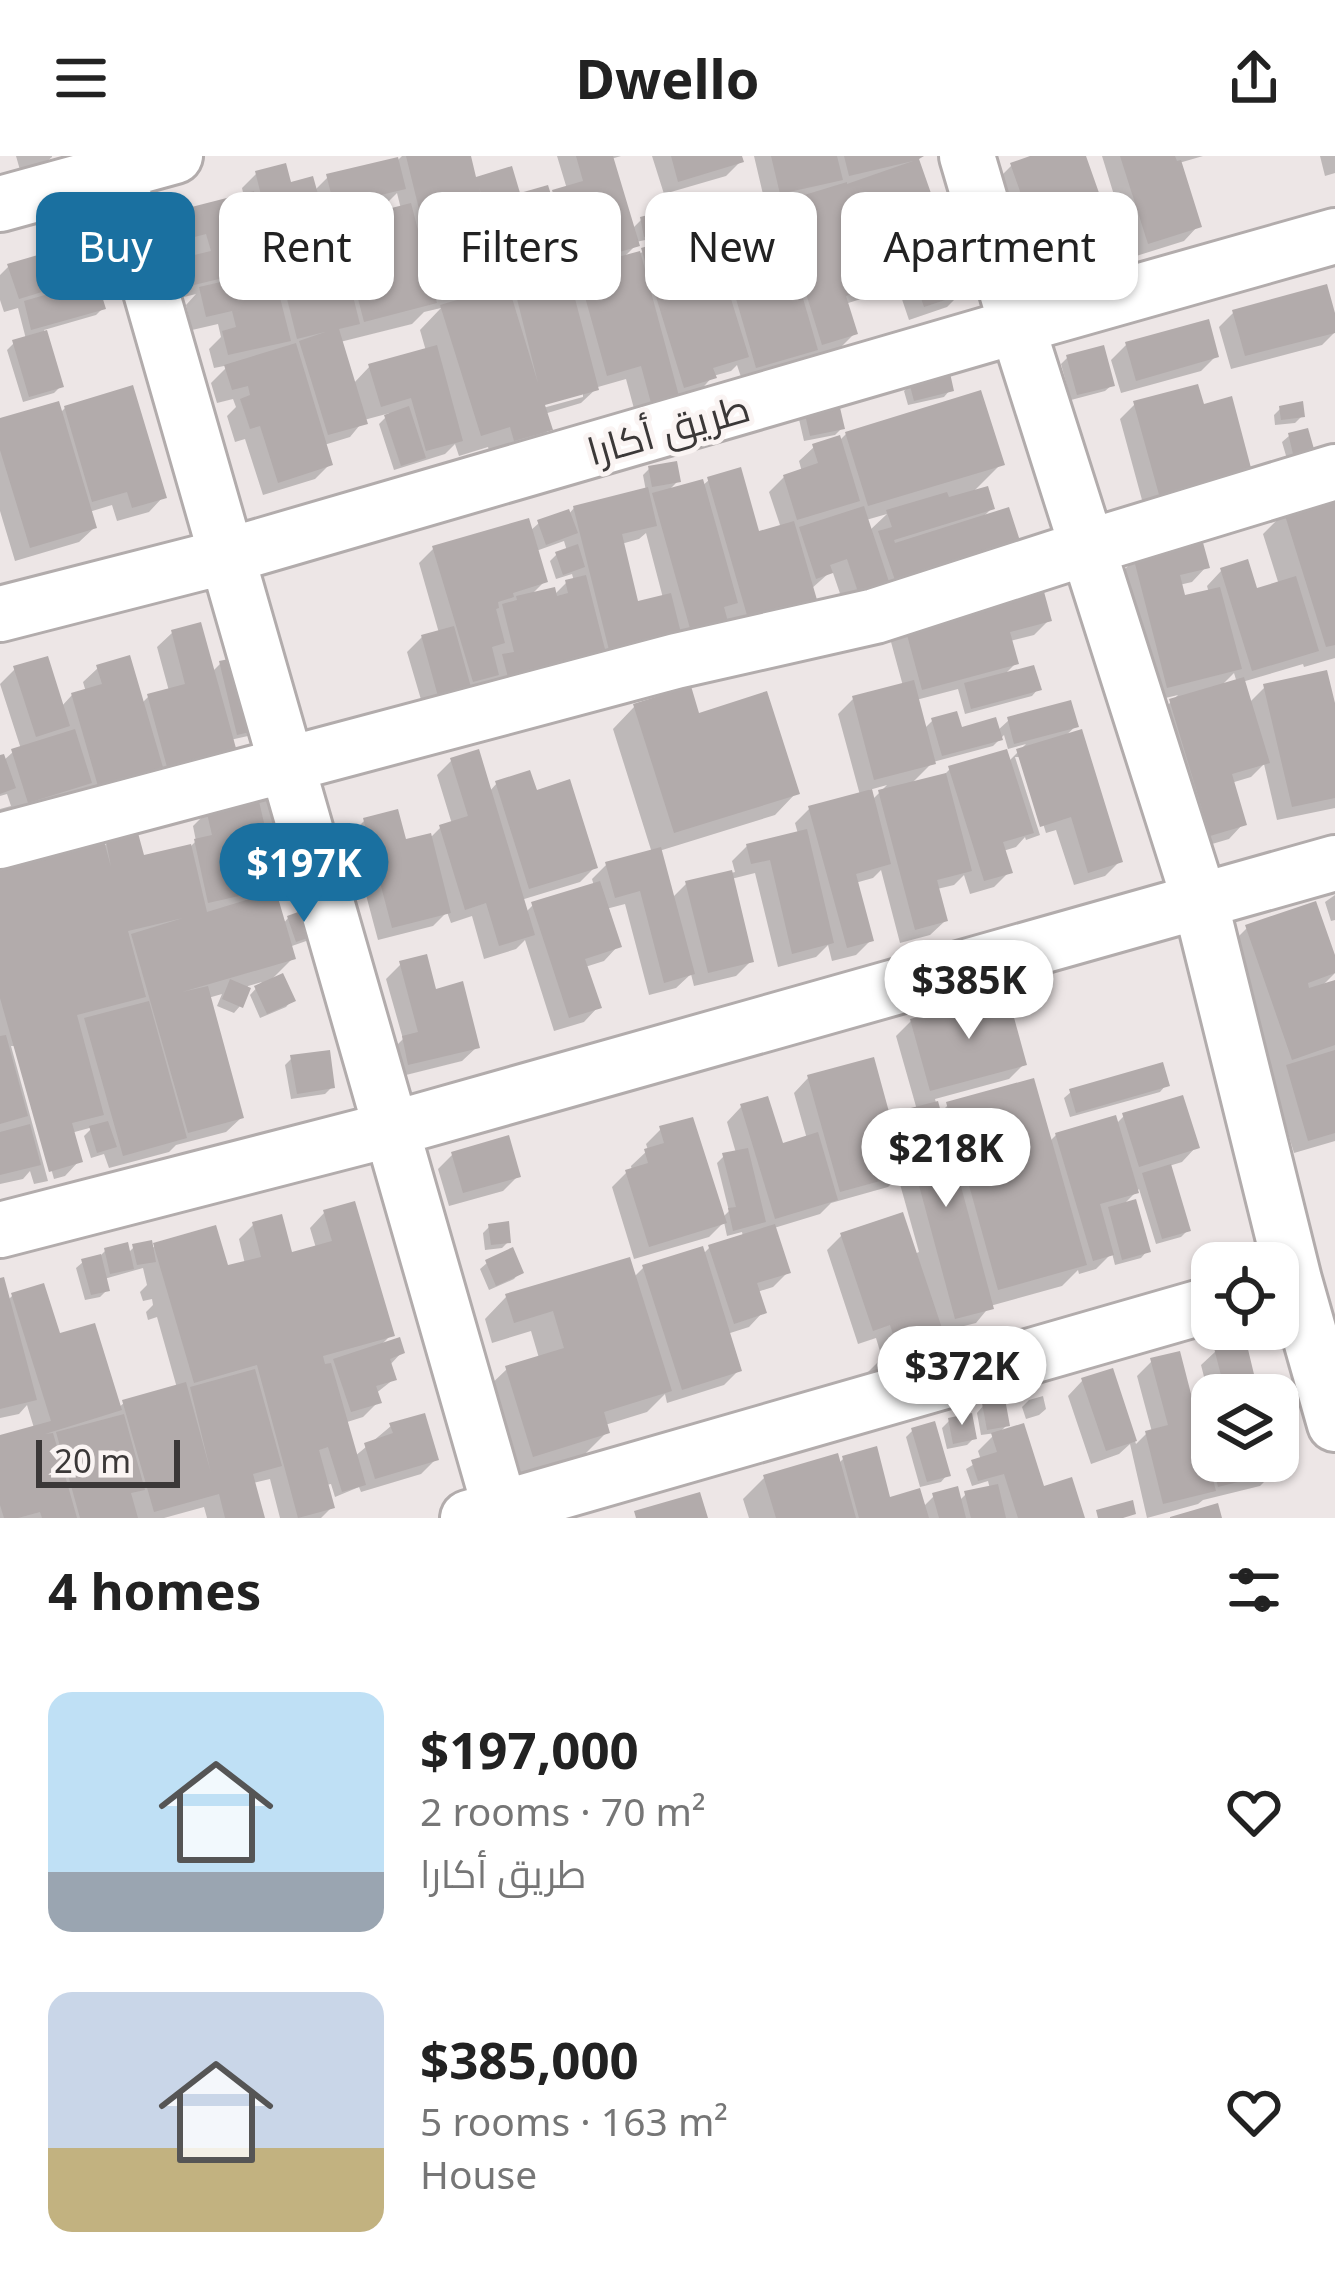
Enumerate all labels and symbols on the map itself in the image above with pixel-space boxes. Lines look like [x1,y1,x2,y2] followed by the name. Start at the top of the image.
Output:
[581,380,755,476] street label: طريق أكارا
[220,823,388,925] pin: $197K
[885,940,1053,1042] pin: $385K
[862,1108,1030,1210] pin: $218K
[878,1326,1046,1428] pin: $372K
[36,1434,180,1487] scale bar

